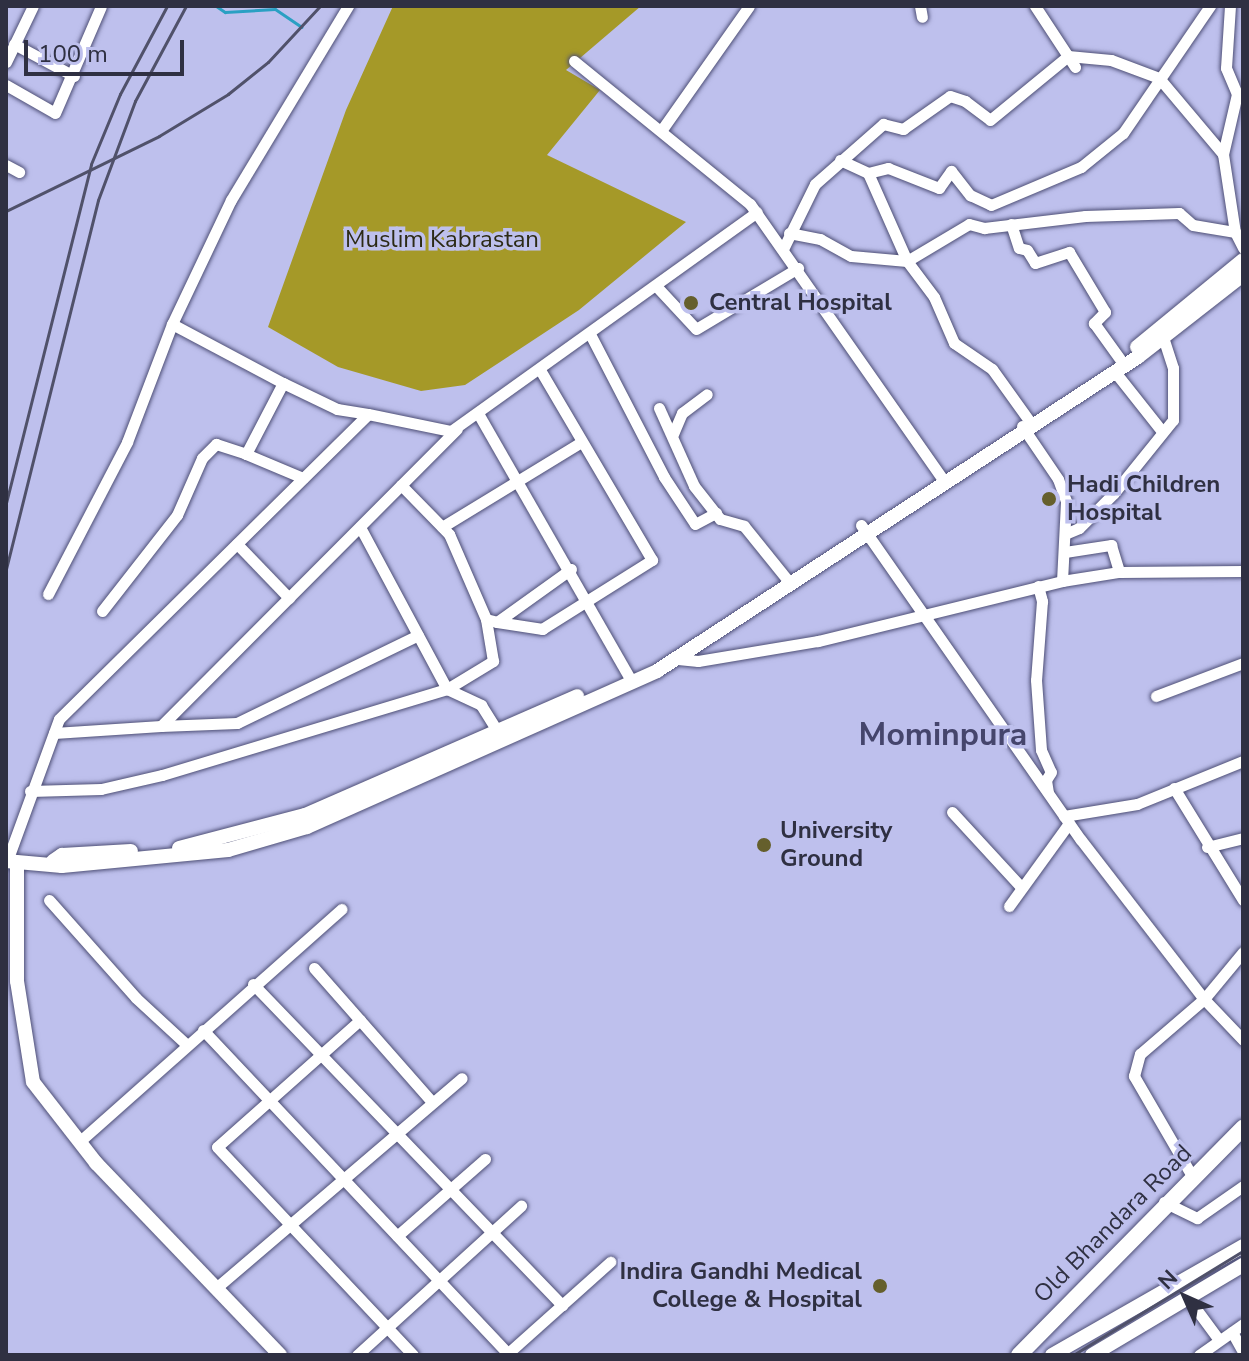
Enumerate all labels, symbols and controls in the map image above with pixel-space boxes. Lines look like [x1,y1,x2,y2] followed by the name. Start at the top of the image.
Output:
[28,24,188,74] scale bar
[38,38,108,70] text: 100 m
[345,226,539,254] park label: Muslim Kabrastan
[709,289,892,317] place label: Central Hospital
[680,292,702,314] marker: Central Hospital
[1067,471,1220,527] place label: Hadi Children Hospital
[1038,488,1060,510] marker: Hadi Children Hospital
[859,716,1027,754] district label: Mominpura
[780,817,892,873] place label: University Ground
[755,836,773,854] marker: University Ground
[1028,1139,1198,1309] street label: Old Bhandara Road
[1145,1257,1225,1337] north arrow
[620,1258,862,1314] place label: Indira Gandhi Medical College & Hospital
[1152,1264,1184,1296] text: N
[869,1275,891,1297] marker: Indira Gandhi Medical College & Hospital

